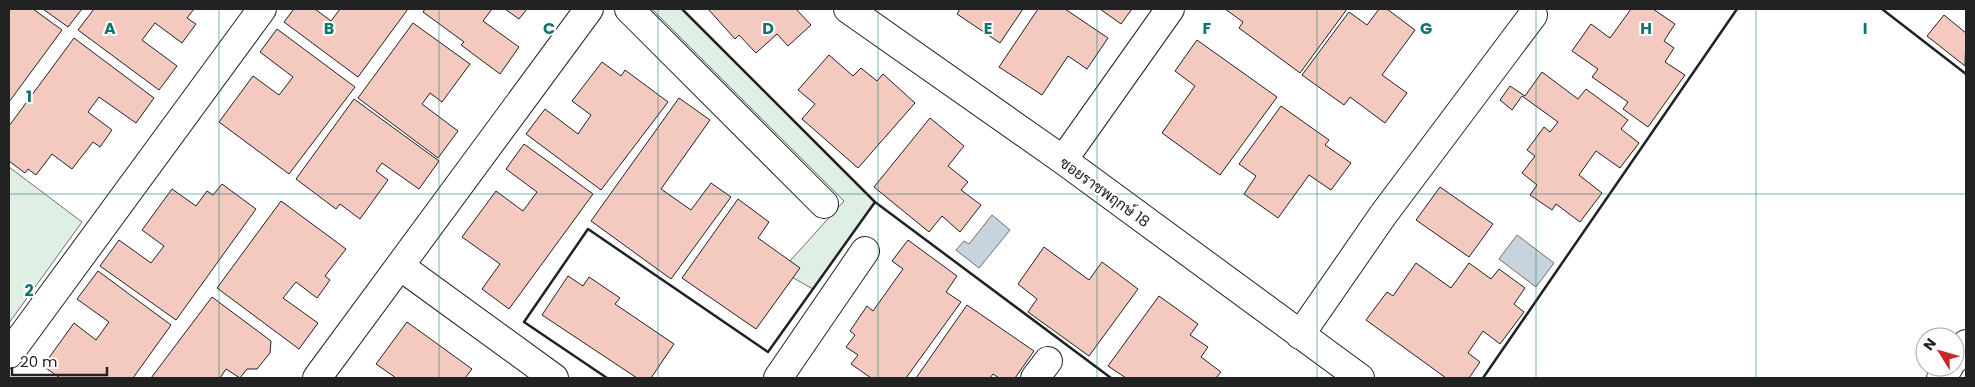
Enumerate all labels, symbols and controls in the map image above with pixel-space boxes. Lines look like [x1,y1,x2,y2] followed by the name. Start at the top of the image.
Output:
[104,17,116,40] text: A
[324,17,334,40] text: B
[543,17,555,40] text: C
[762,17,774,40] text: D
[984,17,992,40] text: E
[1203,17,1212,40] text: F
[1420,17,1432,40] text: G
[1640,17,1652,40] text: H
[1863,17,1867,40] text: I
[26,85,32,108] text: 1
[1056,152,1154,232] street label: ซอยราชพฤกษ์ 18
[24,279,34,302] text: 2
[1915,327,1965,377] north arrow
[1918,334,1941,354] text: N
[12,344,108,376] scale bar
[20,351,58,372] text: 20 m

